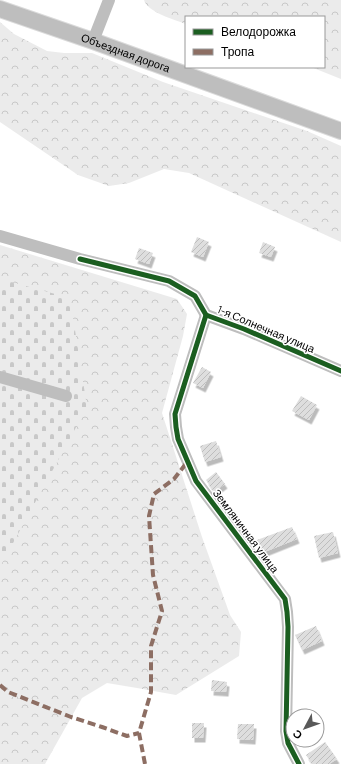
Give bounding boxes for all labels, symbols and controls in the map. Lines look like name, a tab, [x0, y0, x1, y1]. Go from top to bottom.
legend	[185, 16, 325, 68]
text: Велодорожка	[221, 24, 296, 39]
street label: Объездная дорога	[80, 30, 173, 75]
text: Тропа	[221, 44, 255, 59]
street label: 1-я Солнечная улица	[215, 302, 318, 355]
street label: Земляничная улица	[211, 486, 283, 576]
north arrow	[285, 708, 325, 748]
text: С	[290, 728, 305, 742]

